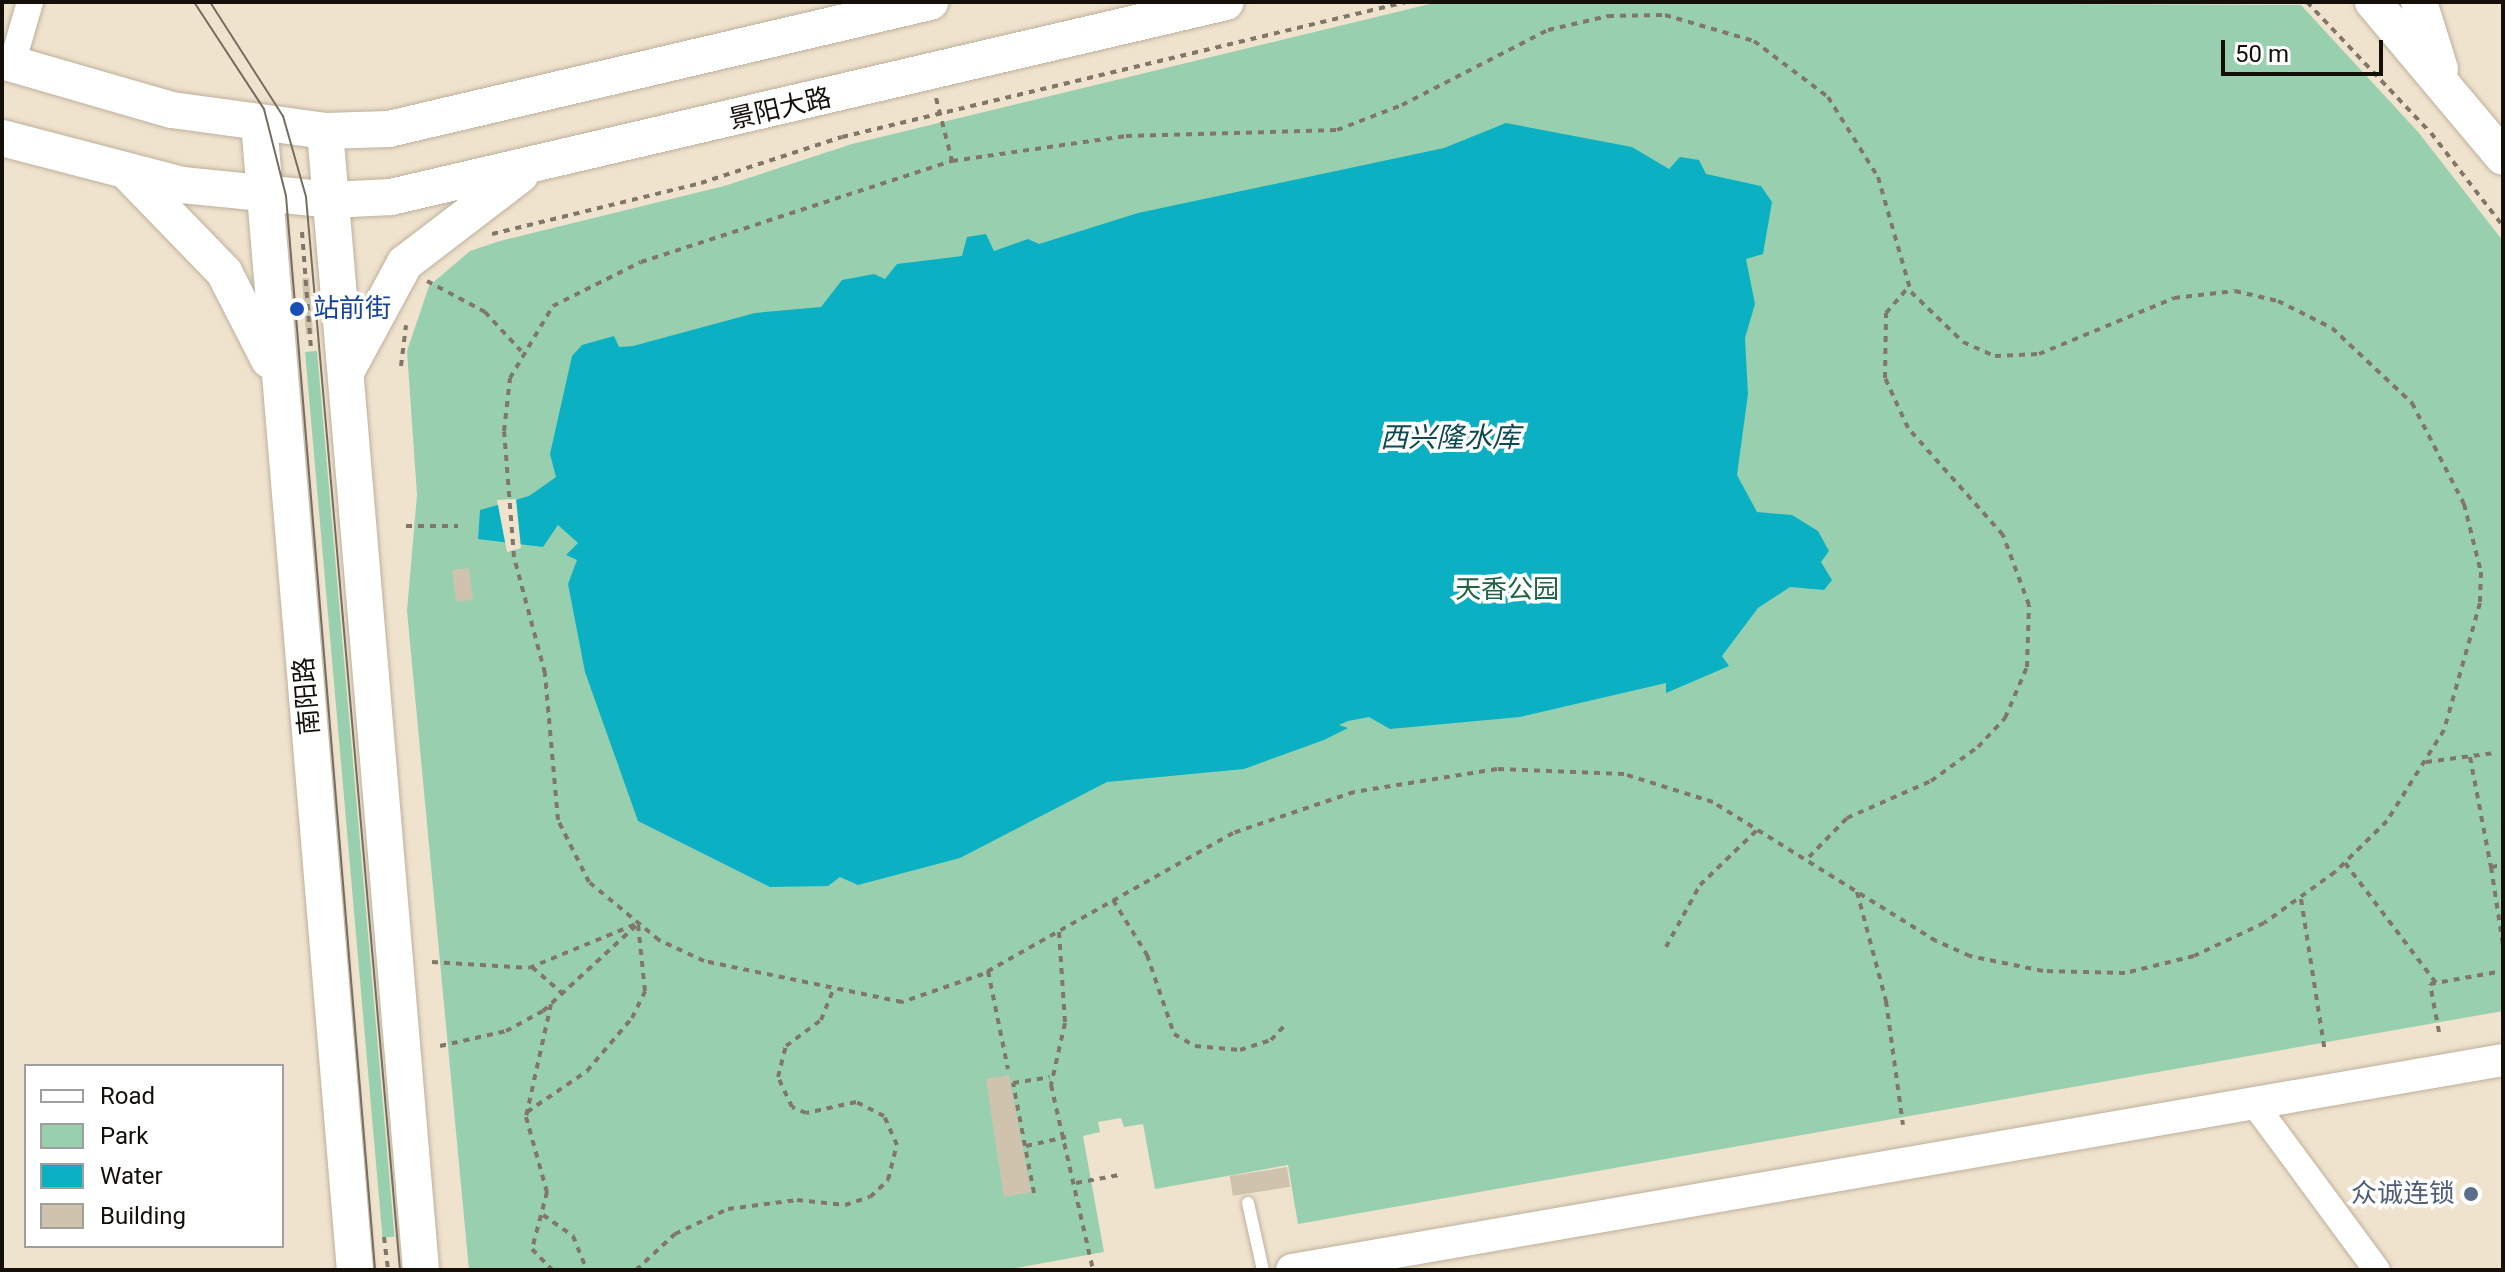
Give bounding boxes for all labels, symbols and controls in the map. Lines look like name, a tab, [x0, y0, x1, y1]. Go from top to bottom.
scale bar	[2225, 24, 2387, 74]
text: 50 m	[2235, 40, 2289, 68]
street label: 景阳大路	[726, 82, 834, 136]
place label: 站前街	[313, 293, 391, 325]
marker: 站前街	[288, 300, 306, 318]
water label: 西兴隆水库	[1380, 421, 1520, 455]
park label: 天香公园	[1455, 574, 1559, 606]
street label: 南阳路	[288, 656, 326, 736]
legend	[24, 1064, 284, 1248]
text: Road	[100, 1082, 155, 1110]
text: Park	[100, 1122, 148, 1150]
text: Water	[100, 1162, 163, 1190]
place label: 众诚连锁	[2351, 1178, 2455, 1210]
marker: 众诚连锁	[2462, 1185, 2480, 1203]
text: Building	[100, 1202, 186, 1230]

